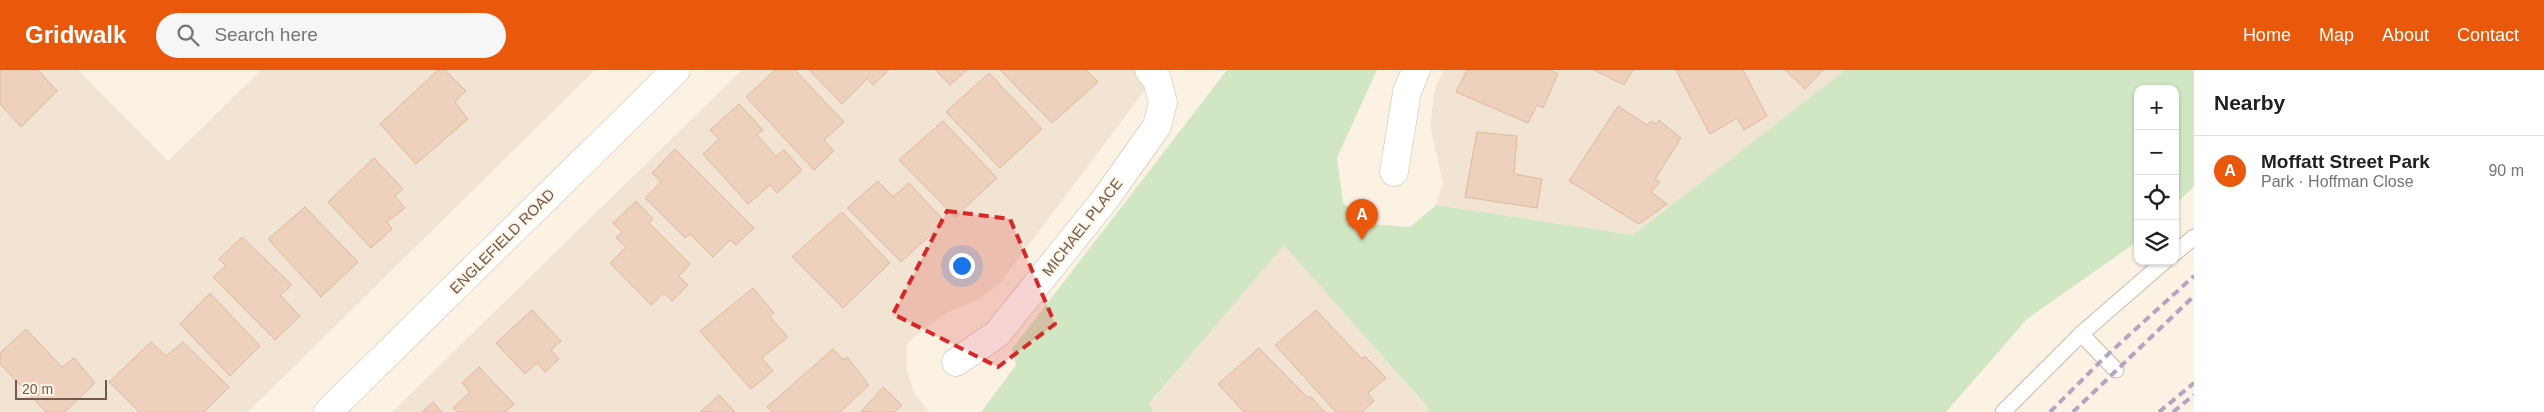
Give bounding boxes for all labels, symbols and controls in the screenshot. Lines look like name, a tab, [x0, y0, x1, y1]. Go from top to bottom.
search box	[156, 13, 506, 58]
text: Gridwalk	[25, 21, 126, 48]
icon: search	[174, 21, 202, 49]
text: Search here	[214, 24, 318, 45]
text: Home	[2243, 25, 2291, 45]
text: Map	[2319, 25, 2354, 45]
text: About	[2382, 25, 2429, 45]
text: Contact	[2457, 25, 2519, 45]
map controls	[2134, 85, 2179, 265]
button: +	[2134, 85, 2179, 130]
text: Nearby	[2214, 91, 2285, 114]
button: −	[2134, 130, 2179, 175]
text: Moffatt Street Park	[2261, 151, 2430, 172]
text: A	[2224, 162, 2236, 179]
text: 90 m	[2488, 162, 2524, 179]
text: Park · Hoffman Close	[2261, 173, 2414, 190]
street label: MICHAEL PLACE	[1039, 175, 1125, 279]
button: locate	[2134, 175, 2179, 220]
street label: ENGLEFIELD ROAD	[446, 185, 558, 297]
pin: A	[1346, 199, 1378, 240]
button: layers	[2134, 220, 2179, 265]
your location	[949, 253, 975, 279]
scale bar	[15, 377, 108, 400]
text: 20 m	[22, 381, 53, 397]

